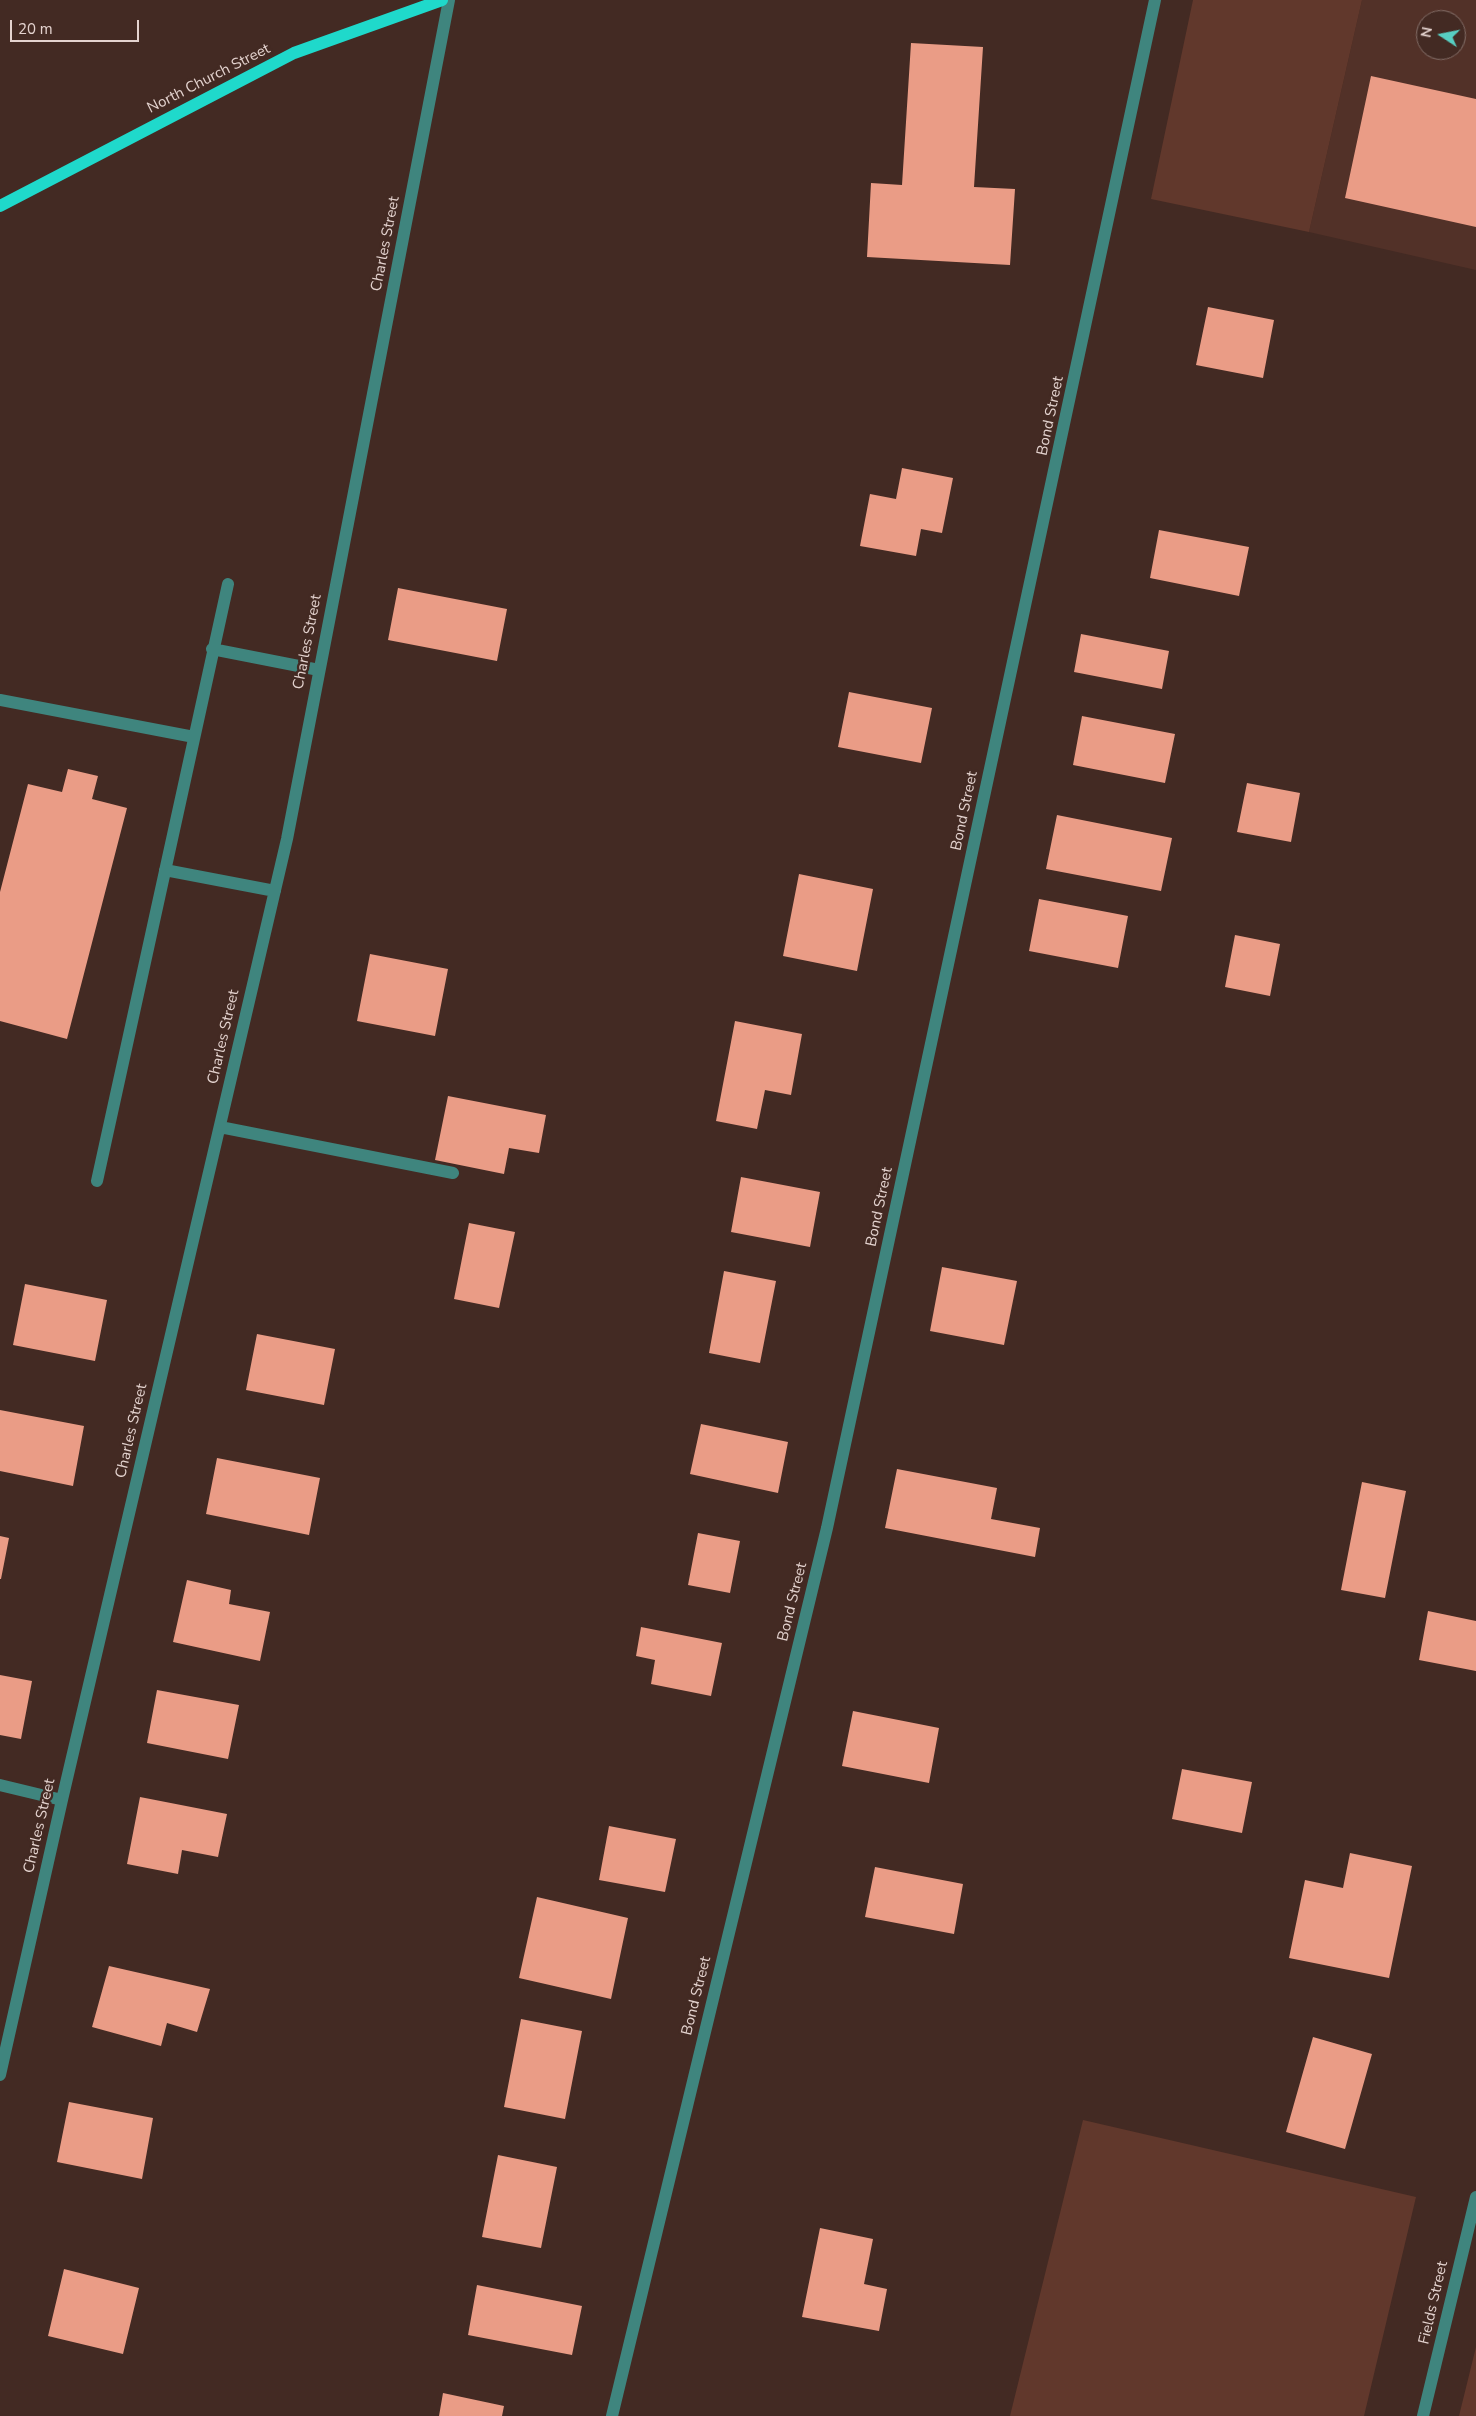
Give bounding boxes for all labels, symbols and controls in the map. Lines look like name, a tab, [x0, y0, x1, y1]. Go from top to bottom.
scale bar	[12, 10, 141, 42]
north arrow	[1416, 10, 1466, 60]
text: 20 m	[18, 19, 53, 39]
text: N	[1416, 25, 1437, 39]
street label: North Church Street	[145, 40, 273, 118]
street label: Charles Street	[368, 195, 404, 293]
street label: Bond Street	[1034, 375, 1068, 457]
street label: Charles Street	[290, 593, 326, 691]
street label: Bond Street	[948, 770, 982, 852]
street label: Charles Street	[204, 988, 244, 1086]
street label: Bond Street	[863, 1166, 897, 1248]
street label: Charles Street	[112, 1382, 152, 1480]
street label: Bond Street	[775, 1561, 811, 1643]
street label: Charles Street	[20, 1777, 60, 1875]
street label: Bond Street	[679, 1955, 715, 2037]
street label: Fields Street	[1416, 2260, 1452, 2346]

